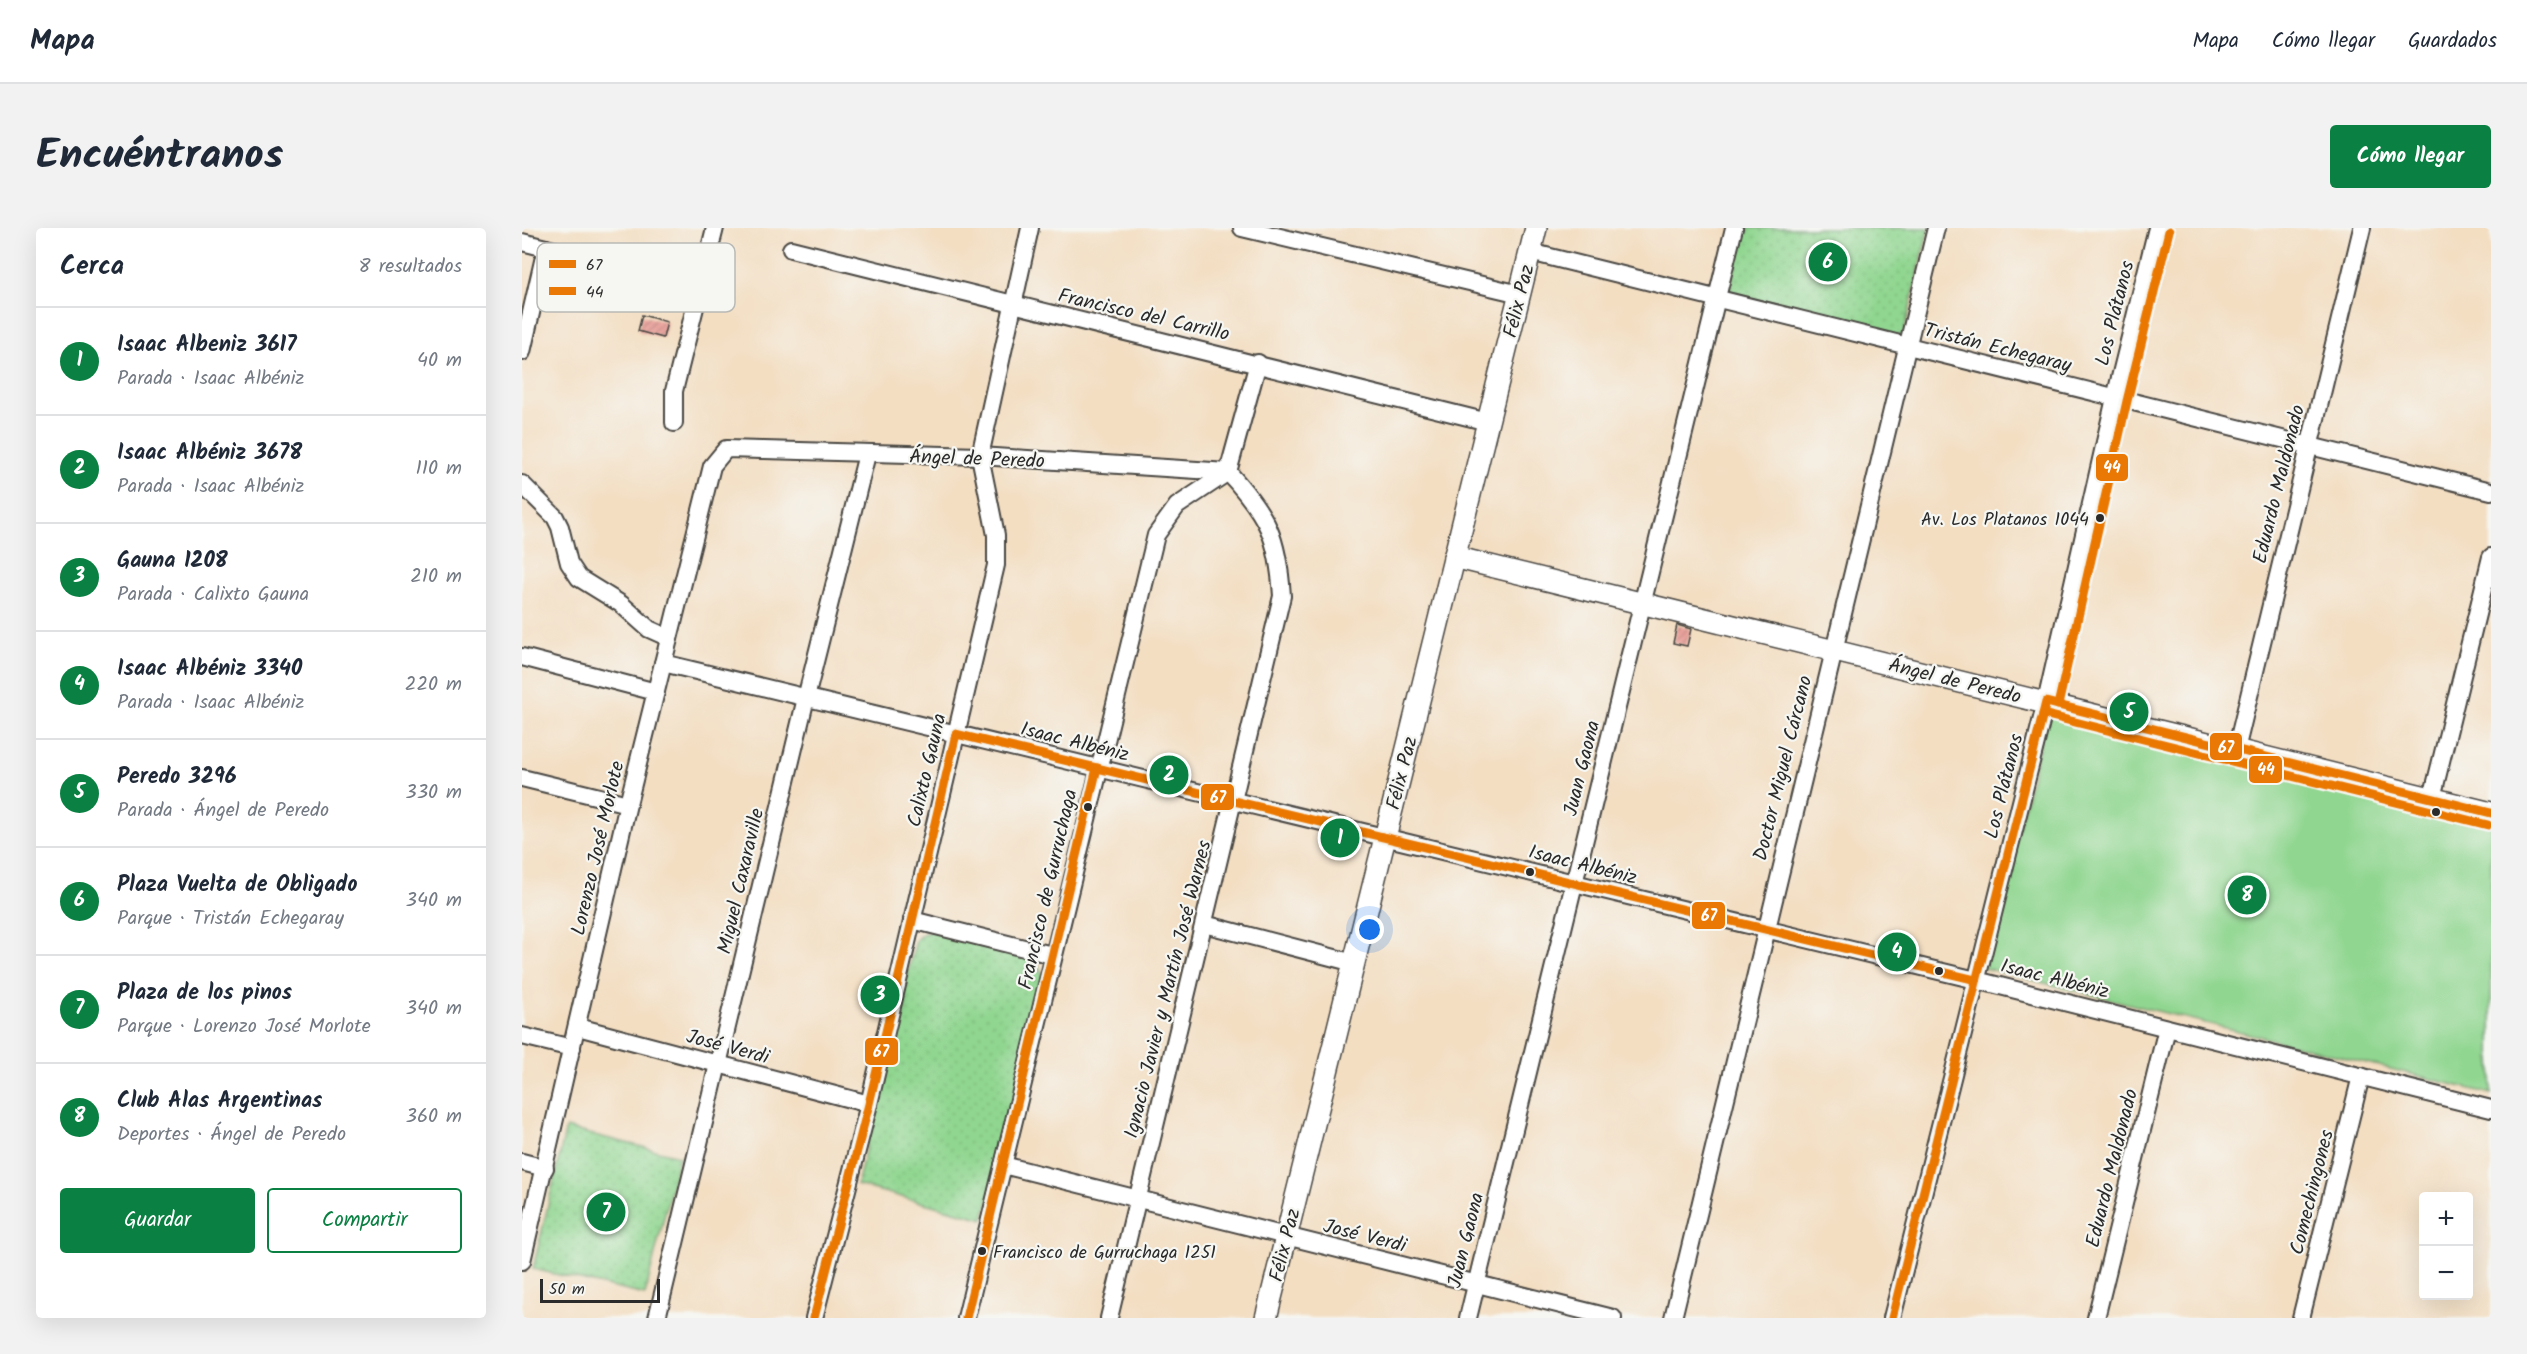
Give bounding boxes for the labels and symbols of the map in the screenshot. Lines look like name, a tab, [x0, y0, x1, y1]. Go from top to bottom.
pin: 6	[1808, 240, 1848, 285]
legend	[537, 243, 735, 312]
text: 67	[586, 253, 603, 278]
street label: Los Plátanos	[2087, 257, 2145, 369]
street label: Félix Paz	[1495, 261, 1545, 341]
text: 44	[586, 280, 604, 305]
street label: Francisco del Carrillo	[1054, 281, 1233, 351]
street label: Tristán Echegaray	[1920, 315, 2075, 383]
street label: Eduardo Maldonado	[2245, 402, 2315, 567]
street label: Ángel de Peredo	[909, 442, 1045, 478]
line badge: 44	[2095, 453, 2129, 482]
text: 44	[2103, 456, 2121, 481]
place label: Av. Los Platanos 1044	[1921, 506, 2089, 535]
marker: Av. Los Platanos 1044	[2094, 512, 2106, 524]
street label: Ángel de Peredo	[1885, 650, 2024, 714]
street label: Doctor Miguel Cárcano	[1745, 672, 1822, 864]
pin: 5	[2110, 690, 2148, 734]
street label: Calixto Gauna	[899, 711, 957, 830]
street label: Isaac Albéniz	[1017, 714, 1132, 772]
street label: Juan Gaona	[1556, 717, 1610, 820]
street label: Los Plátanos	[1976, 730, 2034, 842]
line badge: 67	[2209, 732, 2243, 761]
street label: Félix Paz	[1378, 733, 1428, 813]
text: 67	[2218, 736, 2235, 761]
pin: 2	[1150, 752, 1188, 798]
line badge: 44	[2248, 755, 2283, 784]
street label: Lorenzo José Morlote	[563, 758, 635, 939]
text: 44	[2257, 758, 2275, 783]
line badge: 67	[1200, 783, 1235, 811]
street label: Francisco de Gurruchaga	[1010, 786, 1088, 993]
text: 67	[1210, 786, 1227, 811]
unlabelled marker	[1082, 801, 1094, 813]
street label: Miguel Caxaraville	[710, 805, 774, 958]
unlabelled marker	[2430, 806, 2442, 818]
pin: 1	[1320, 816, 1360, 860]
street label: Ignacio Javier y Martín José Warnes	[1116, 837, 1222, 1142]
street label: Isaac Albéniz	[1525, 837, 1640, 895]
unlabelled marker	[1524, 866, 1536, 878]
pin: 8	[2228, 872, 2266, 918]
line badge: 67	[1691, 901, 1726, 930]
text: 67	[1701, 904, 1718, 929]
your location	[1355, 915, 1384, 944]
pin: 4	[1878, 930, 1916, 974]
street label: Isaac Albéniz	[1997, 951, 2112, 1009]
unlabelled marker	[1933, 965, 1945, 977]
pin: 3	[860, 972, 900, 1017]
street label: José Verdi	[682, 1022, 774, 1075]
line badge: 67	[864, 1037, 899, 1066]
text: 67	[873, 1040, 890, 1065]
street label: Eduardo Maldonado	[2078, 1086, 2148, 1251]
street label: Comechingones	[2282, 1126, 2344, 1258]
street label: Juan Gaona	[1440, 1189, 1494, 1292]
pin: 7	[586, 1190, 626, 1234]
street label: Félix Paz	[1261, 1205, 1311, 1285]
street label: José Verdi	[1320, 1211, 1411, 1263]
place label: Francisco de Gurruchaga 1251	[993, 1239, 1216, 1268]
marker: Francisco de Gurruchaga 1251	[976, 1245, 988, 1257]
scale bar	[540, 1276, 660, 1304]

